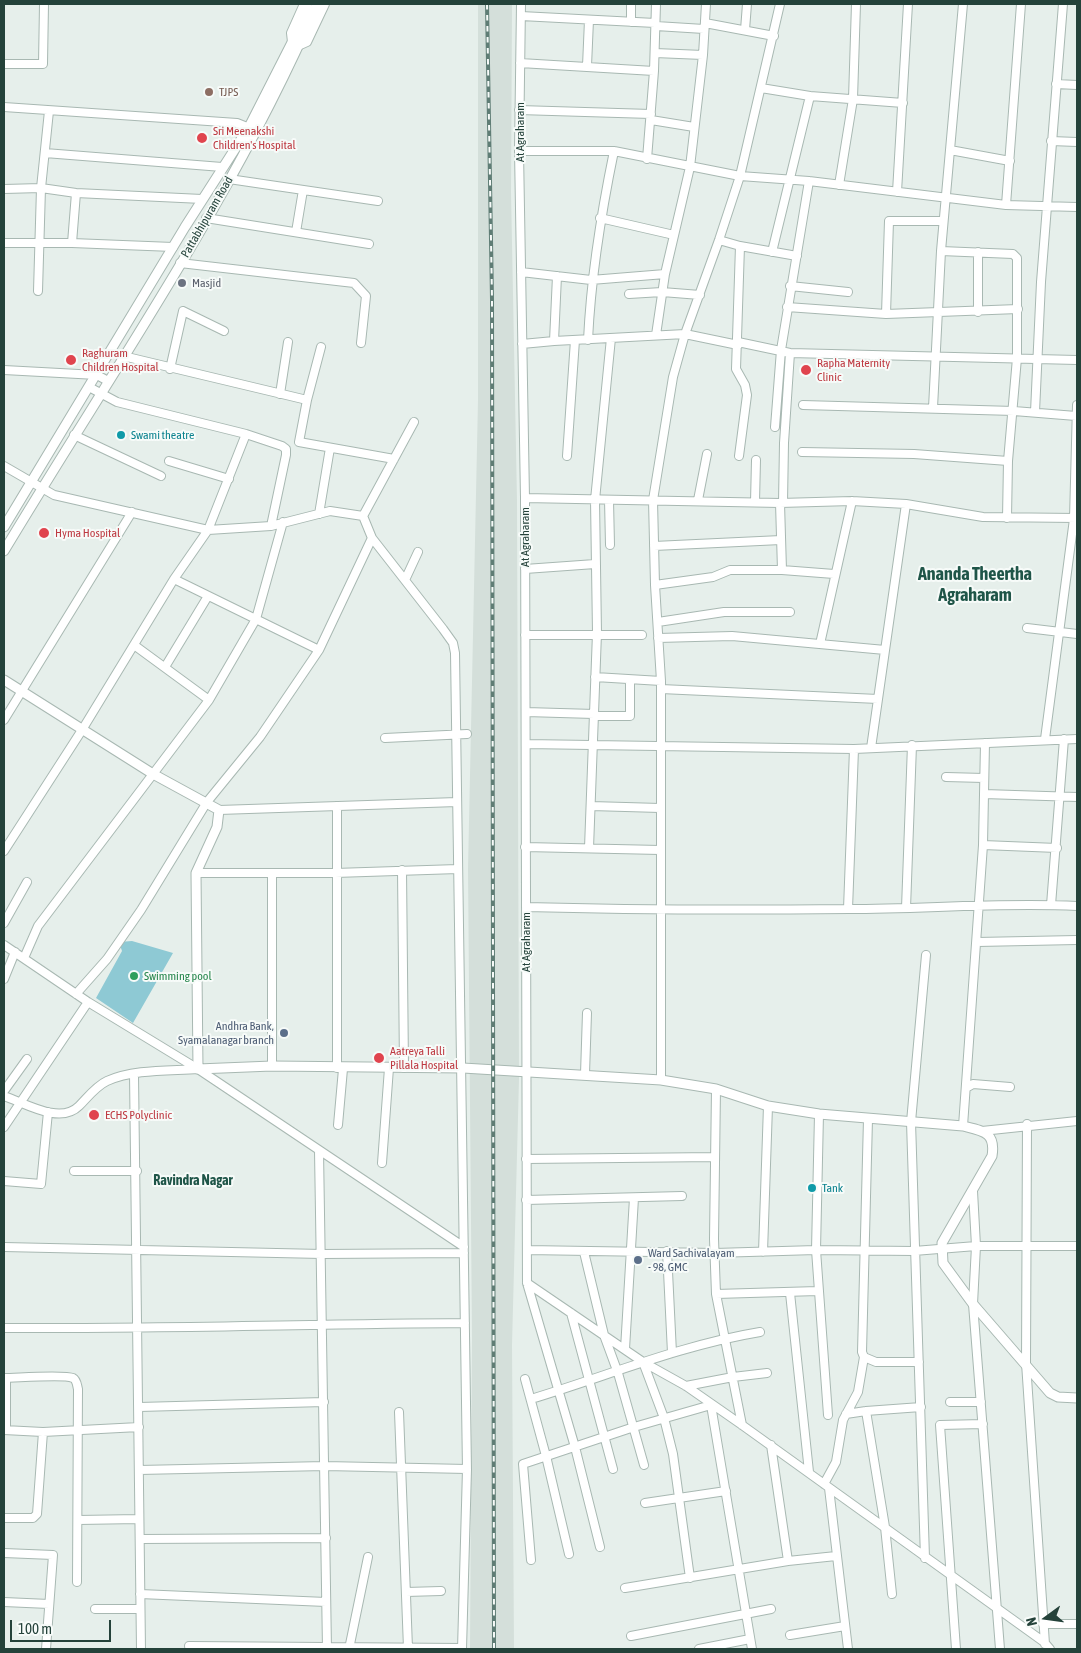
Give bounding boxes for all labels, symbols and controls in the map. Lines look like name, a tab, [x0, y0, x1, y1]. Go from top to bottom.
place label: TJPS	[219, 85, 238, 99]
marker: TJPS	[203, 86, 215, 98]
street label: At Agraharam	[513, 102, 527, 162]
place label: Sri Meenakshi Children's Hospital	[213, 124, 296, 152]
marker: Sri Meenakshi Children's Hospital	[195, 131, 209, 145]
street label: Pattabhipuram Road	[178, 174, 236, 260]
place label: Masjid	[192, 276, 221, 290]
marker: Masjid	[176, 277, 188, 289]
place label: Raghuram Children Hospital	[82, 346, 159, 374]
marker: Raghuram Children Hospital	[64, 353, 78, 367]
place label: Rapha Maternity Clinic	[817, 356, 890, 384]
marker: Rapha Maternity Clinic	[799, 363, 813, 377]
place label: Swami theatre	[131, 428, 194, 442]
marker: Swami theatre	[115, 429, 127, 441]
street label: At Agraharam	[518, 507, 532, 567]
marker: Hyma Hospital	[37, 526, 51, 540]
place label: Hyma Hospital	[55, 526, 120, 540]
district label: Ananda Theertha Agraharam	[918, 563, 1032, 606]
street label: At Agraharam	[519, 912, 533, 972]
place label: Swimming pool	[144, 969, 212, 983]
marker: Swimming pool	[128, 970, 140, 982]
place label: Andhra Bank, Syamalanagar branch	[178, 1019, 274, 1047]
marker: Andhra Bank, Syamalanagar branch	[278, 1027, 290, 1039]
place label: Aatreya Talli Pillala Hospital	[390, 1044, 458, 1072]
marker: Aatreya Talli Pillala Hospital	[372, 1051, 386, 1065]
marker: ECHS Polyclinic	[87, 1108, 101, 1122]
place label: ECHS Polyclinic	[105, 1108, 172, 1122]
district label: Ravindra Nagar	[153, 1173, 233, 1189]
place label: Tank	[822, 1181, 843, 1195]
marker: Tank	[806, 1182, 818, 1194]
place label: Ward Sachivalayam - 98, GMC	[648, 1246, 735, 1274]
marker: Ward Sachivalayam - 98, GMC	[632, 1254, 644, 1266]
north arrow	[1021, 1593, 1071, 1643]
scale bar	[12, 1610, 114, 1642]
text: N	[1023, 1616, 1040, 1628]
text: 100 m	[18, 1620, 52, 1637]

